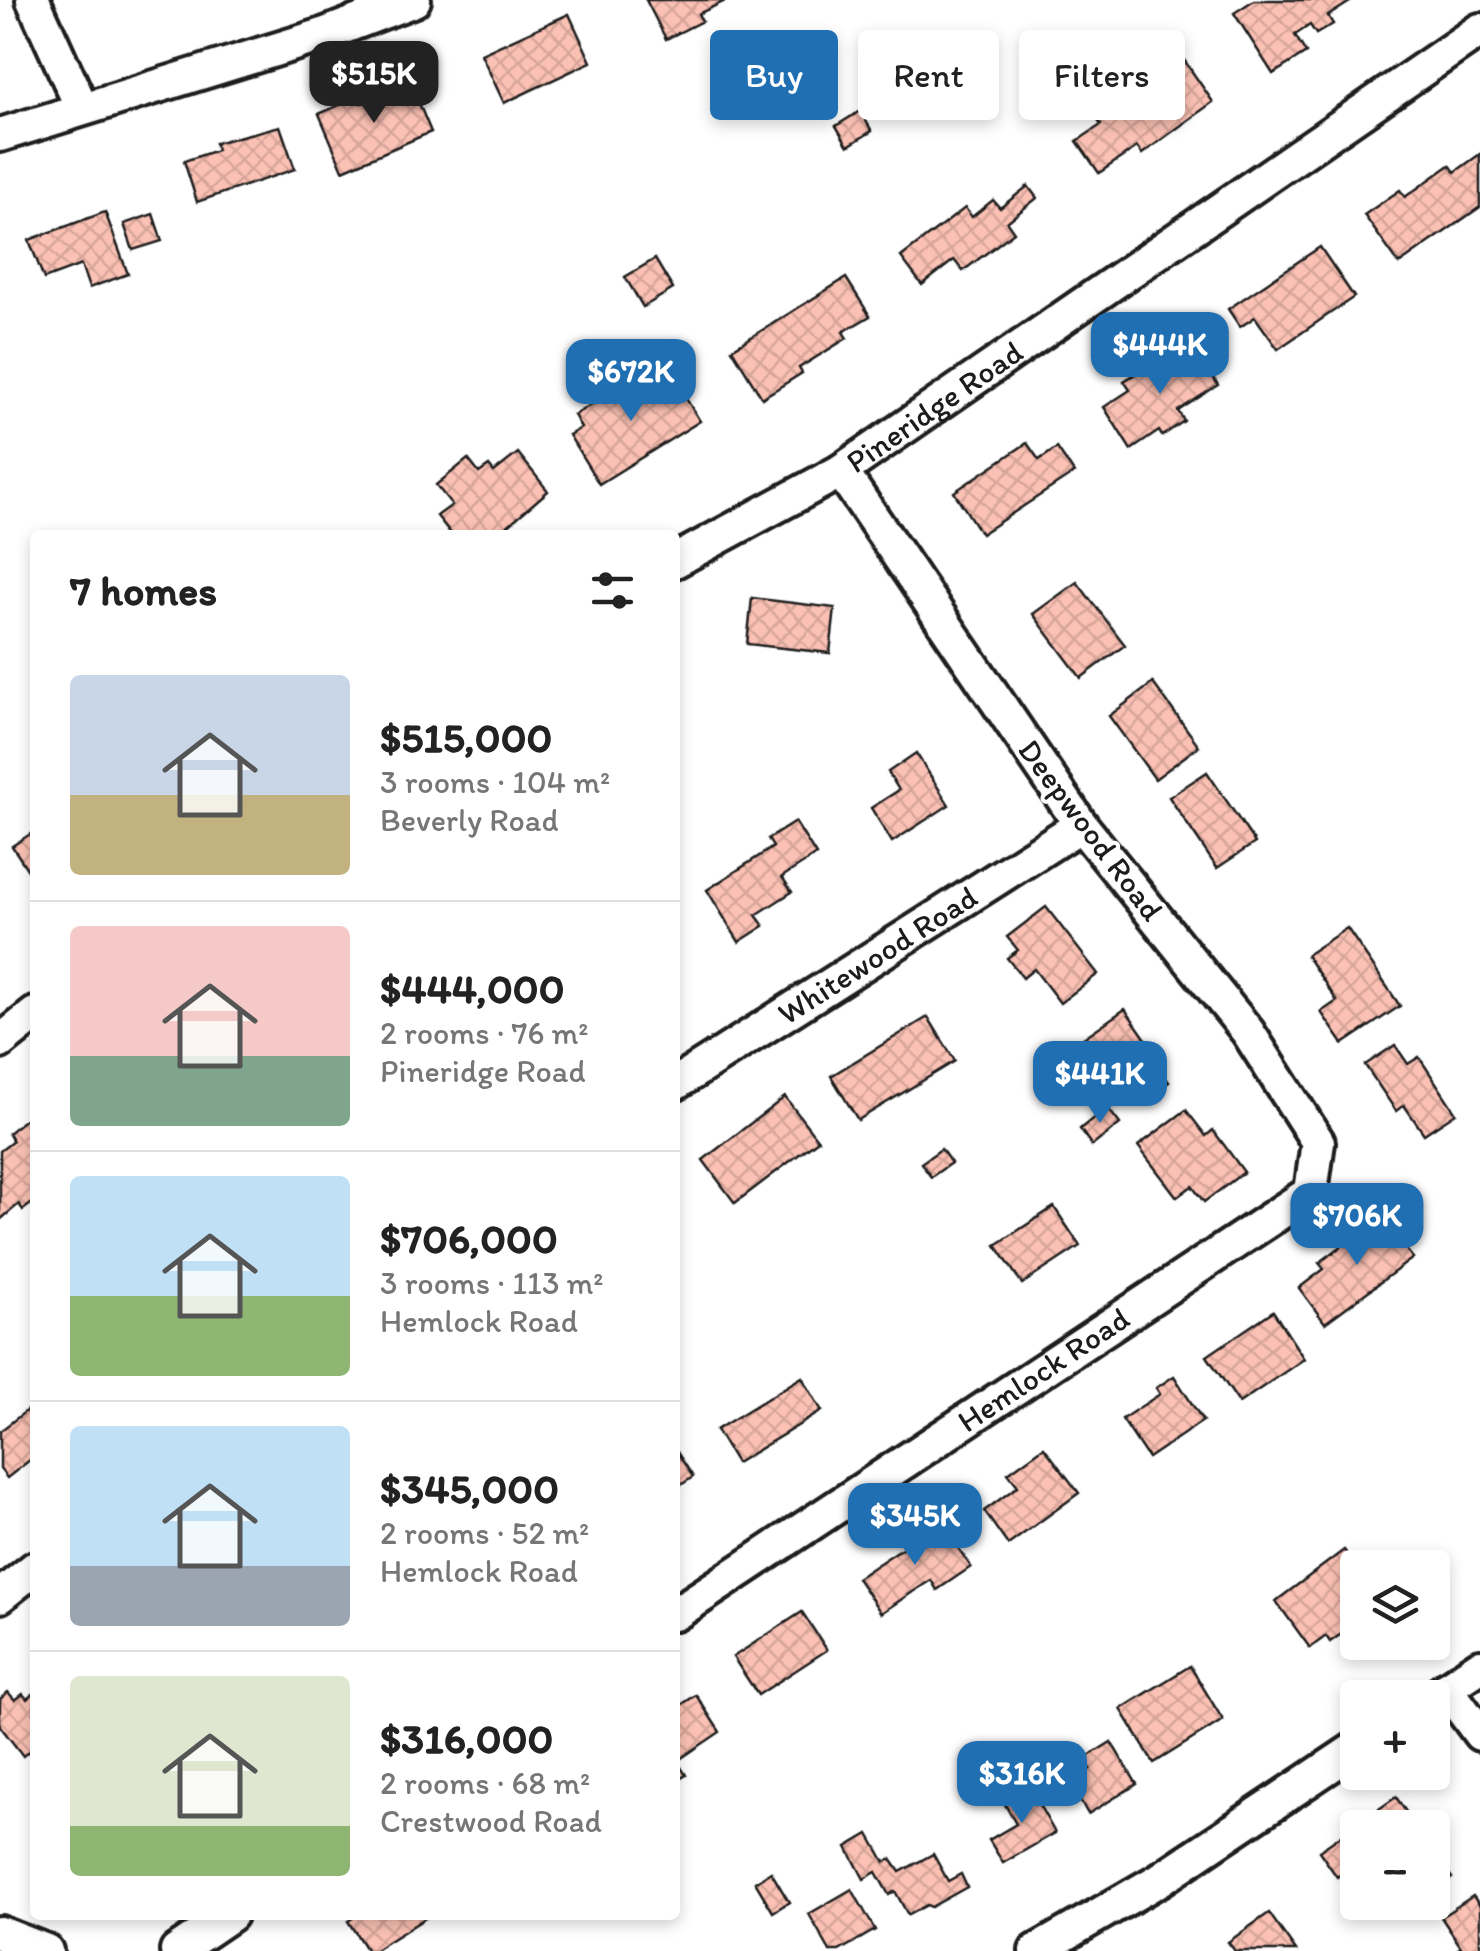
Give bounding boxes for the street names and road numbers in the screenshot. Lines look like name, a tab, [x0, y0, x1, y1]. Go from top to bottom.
street label: Pineridge Road	[839, 333, 1030, 481]
street label: Deepwood Road	[1010, 732, 1172, 929]
street label: Whitewood Road	[771, 877, 984, 1032]
street label: Hemlock Road	[950, 1299, 1136, 1440]

